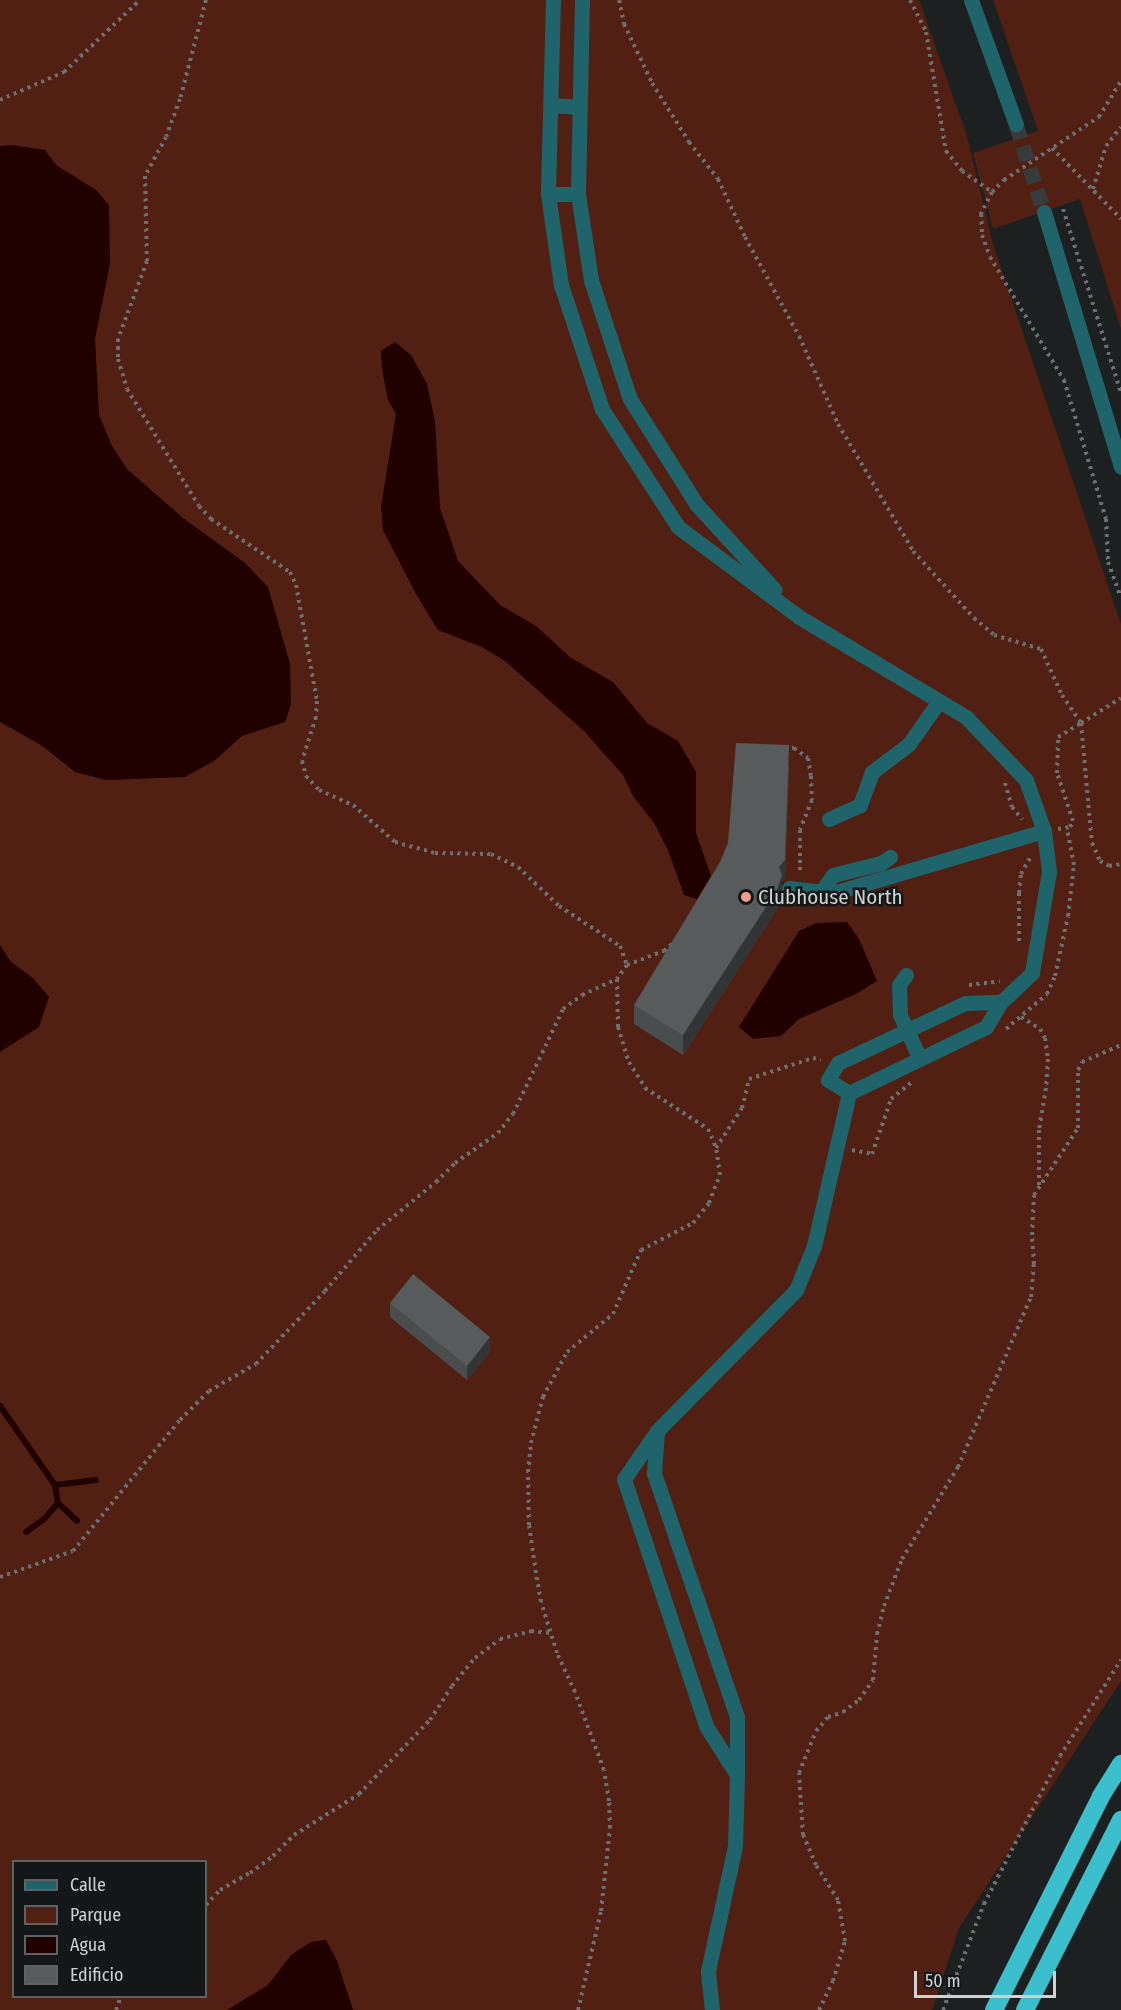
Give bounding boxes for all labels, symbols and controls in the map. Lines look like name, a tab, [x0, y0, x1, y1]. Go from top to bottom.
place label: Clubhouse North	[758, 884, 903, 910]
marker: Clubhouse North	[739, 890, 753, 904]
legend	[12, 1860, 207, 1998]
text: Calle	[70, 1874, 106, 1896]
text: Parque	[70, 1904, 121, 1926]
text: Agua	[70, 1934, 106, 1956]
scale bar	[917, 1959, 1060, 1997]
text: Edificio	[70, 1964, 123, 1986]
text: 50 m	[925, 1970, 961, 1992]

